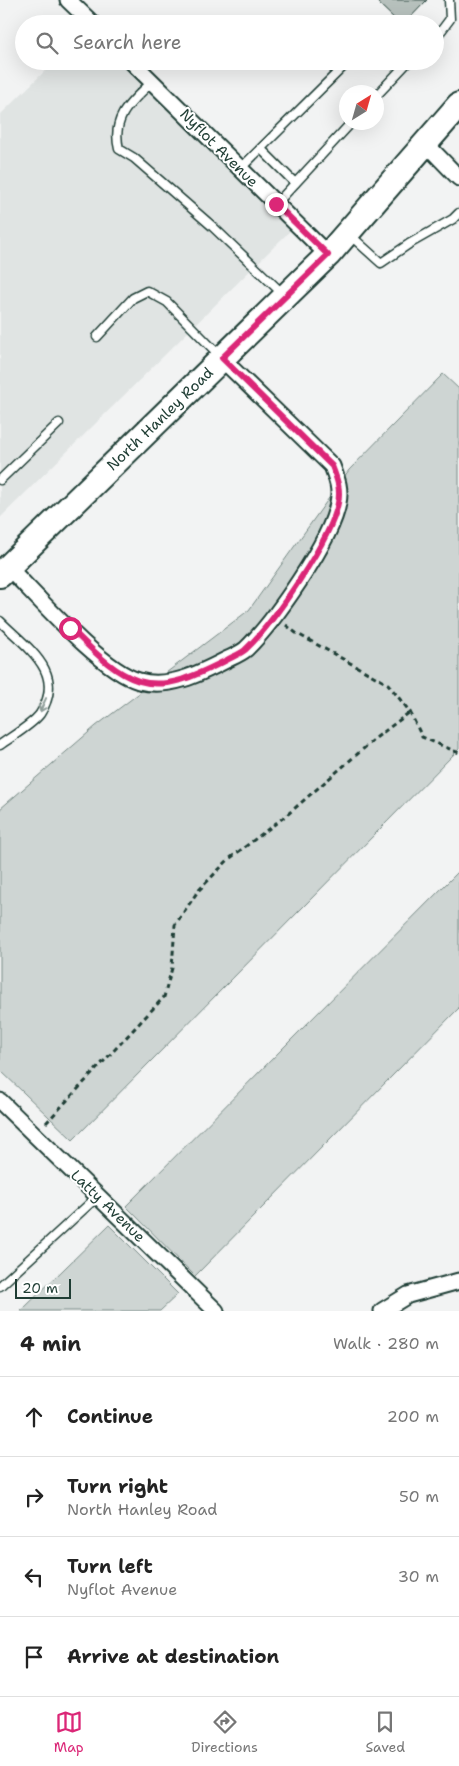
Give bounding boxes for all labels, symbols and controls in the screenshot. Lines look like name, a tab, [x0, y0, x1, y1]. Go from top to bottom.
search box	[15, 15, 444, 70]
icon: search	[33, 29, 61, 57]
text: Search here	[73, 30, 182, 55]
north arrow	[339, 85, 384, 130]
street label: Nyflot Avenue	[175, 104, 263, 192]
route end	[265, 193, 288, 216]
street label: North Hanley Road	[102, 362, 218, 475]
route start	[59, 617, 82, 640]
one-way arrow	[38, 697, 48, 712]
street label: Latty Avenue	[66, 1165, 150, 1247]
scale bar	[15, 1276, 71, 1299]
text: 20 m	[22, 1279, 58, 1297]
text: 4 min	[20, 1330, 81, 1358]
text: Walk · 280 m	[333, 1333, 439, 1354]
icon: ahead	[20, 1403, 48, 1431]
text: Continue	[67, 1404, 153, 1429]
text: 200 m	[387, 1406, 439, 1427]
text: Turn right	[67, 1474, 168, 1499]
icon: right	[20, 1483, 48, 1511]
text: 50 m	[399, 1486, 439, 1507]
text: North Hanley Road	[67, 1499, 217, 1520]
text: Turn left	[67, 1554, 153, 1579]
icon: left	[20, 1563, 48, 1591]
text: 30 m	[398, 1566, 439, 1587]
text: Nyflot Avenue	[67, 1579, 177, 1600]
icon: arrive	[20, 1643, 48, 1671]
text: Arrive at destination	[67, 1644, 279, 1669]
tab: Map	[54, 1708, 84, 1756]
tab: Directions	[191, 1708, 258, 1756]
tab: Saved	[366, 1708, 405, 1756]

